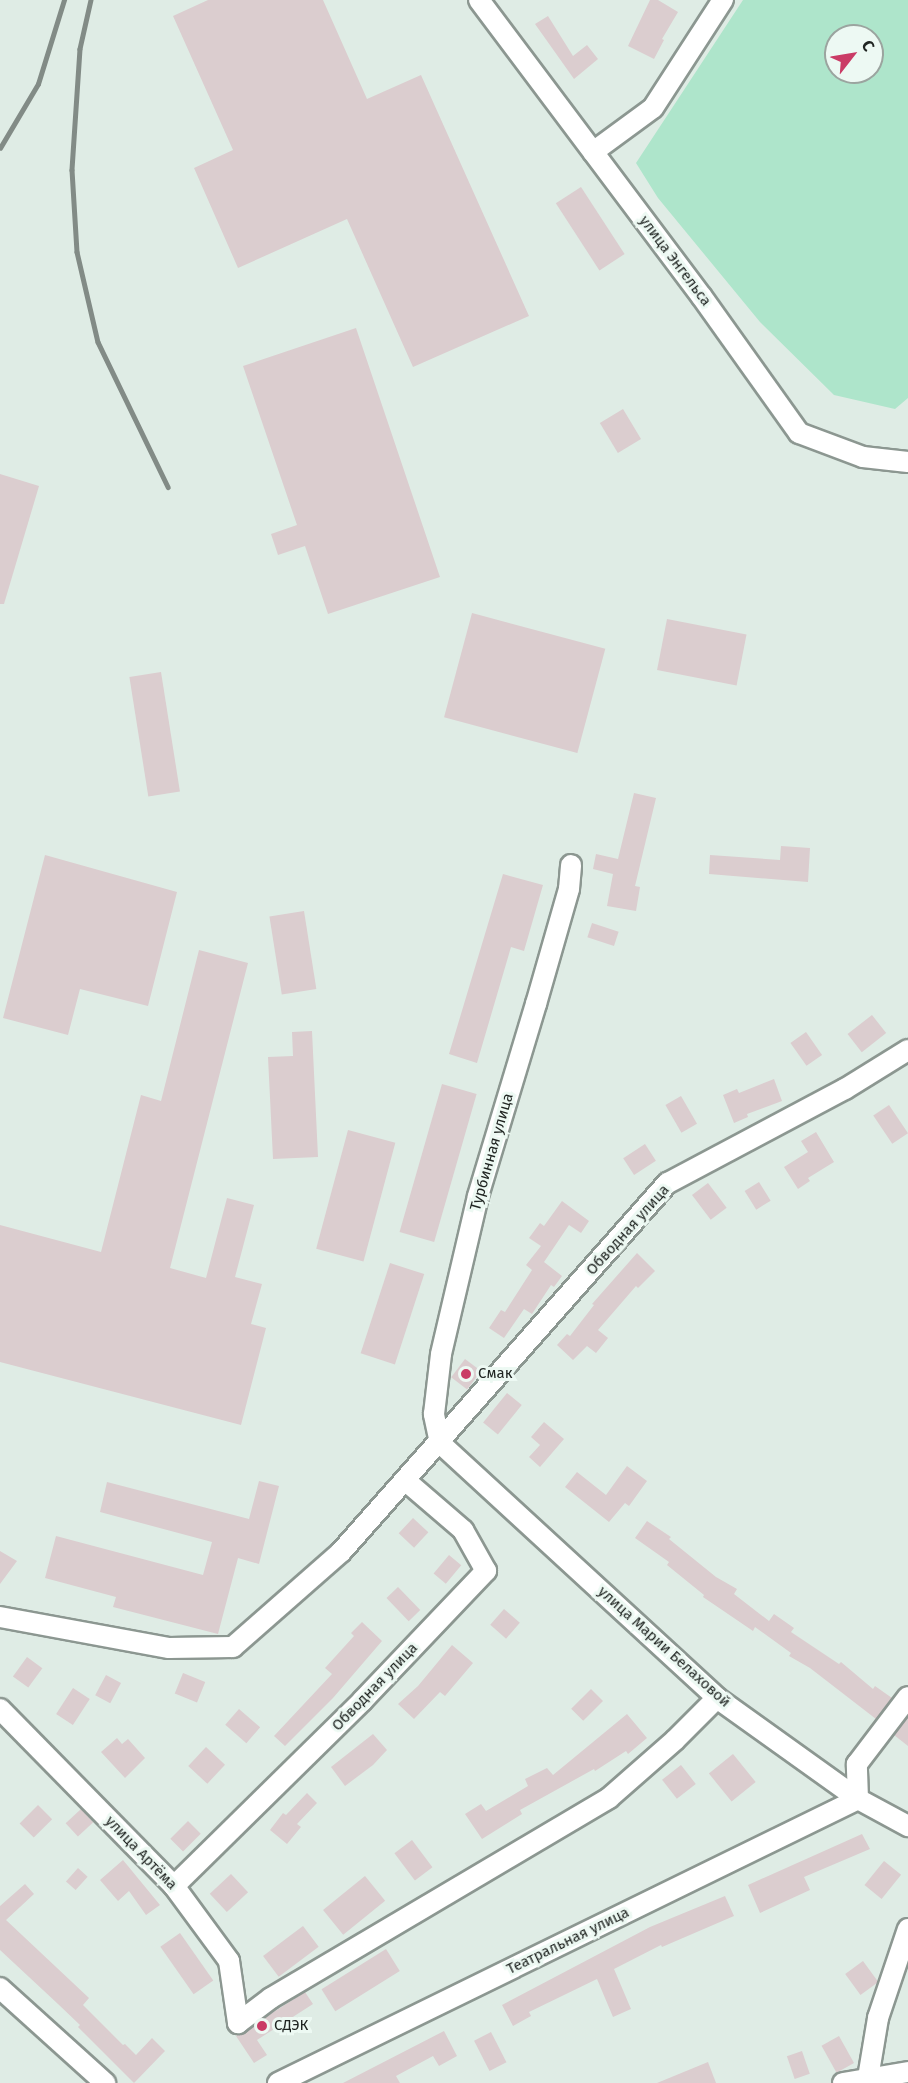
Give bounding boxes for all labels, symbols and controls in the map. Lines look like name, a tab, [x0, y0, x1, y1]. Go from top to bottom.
north arrow	[824, 24, 884, 84]
text: С	[858, 37, 879, 54]
street label: улица Энгельса	[635, 212, 715, 310]
street label: Турбинная улица	[467, 1091, 517, 1213]
street label: Обводная улица	[583, 1181, 673, 1279]
place label: Смак	[478, 1365, 512, 1383]
marker: Смак	[459, 1367, 473, 1381]
street label: улица Марии Белаховой	[594, 1583, 734, 1711]
street label: Обводная улица	[328, 1639, 422, 1735]
street label: улица Артёма	[101, 1812, 181, 1894]
street label: Театральная улица	[504, 1904, 632, 1978]
place label: СДЭК	[274, 2017, 308, 2035]
marker: СДЭК	[255, 2019, 269, 2033]

